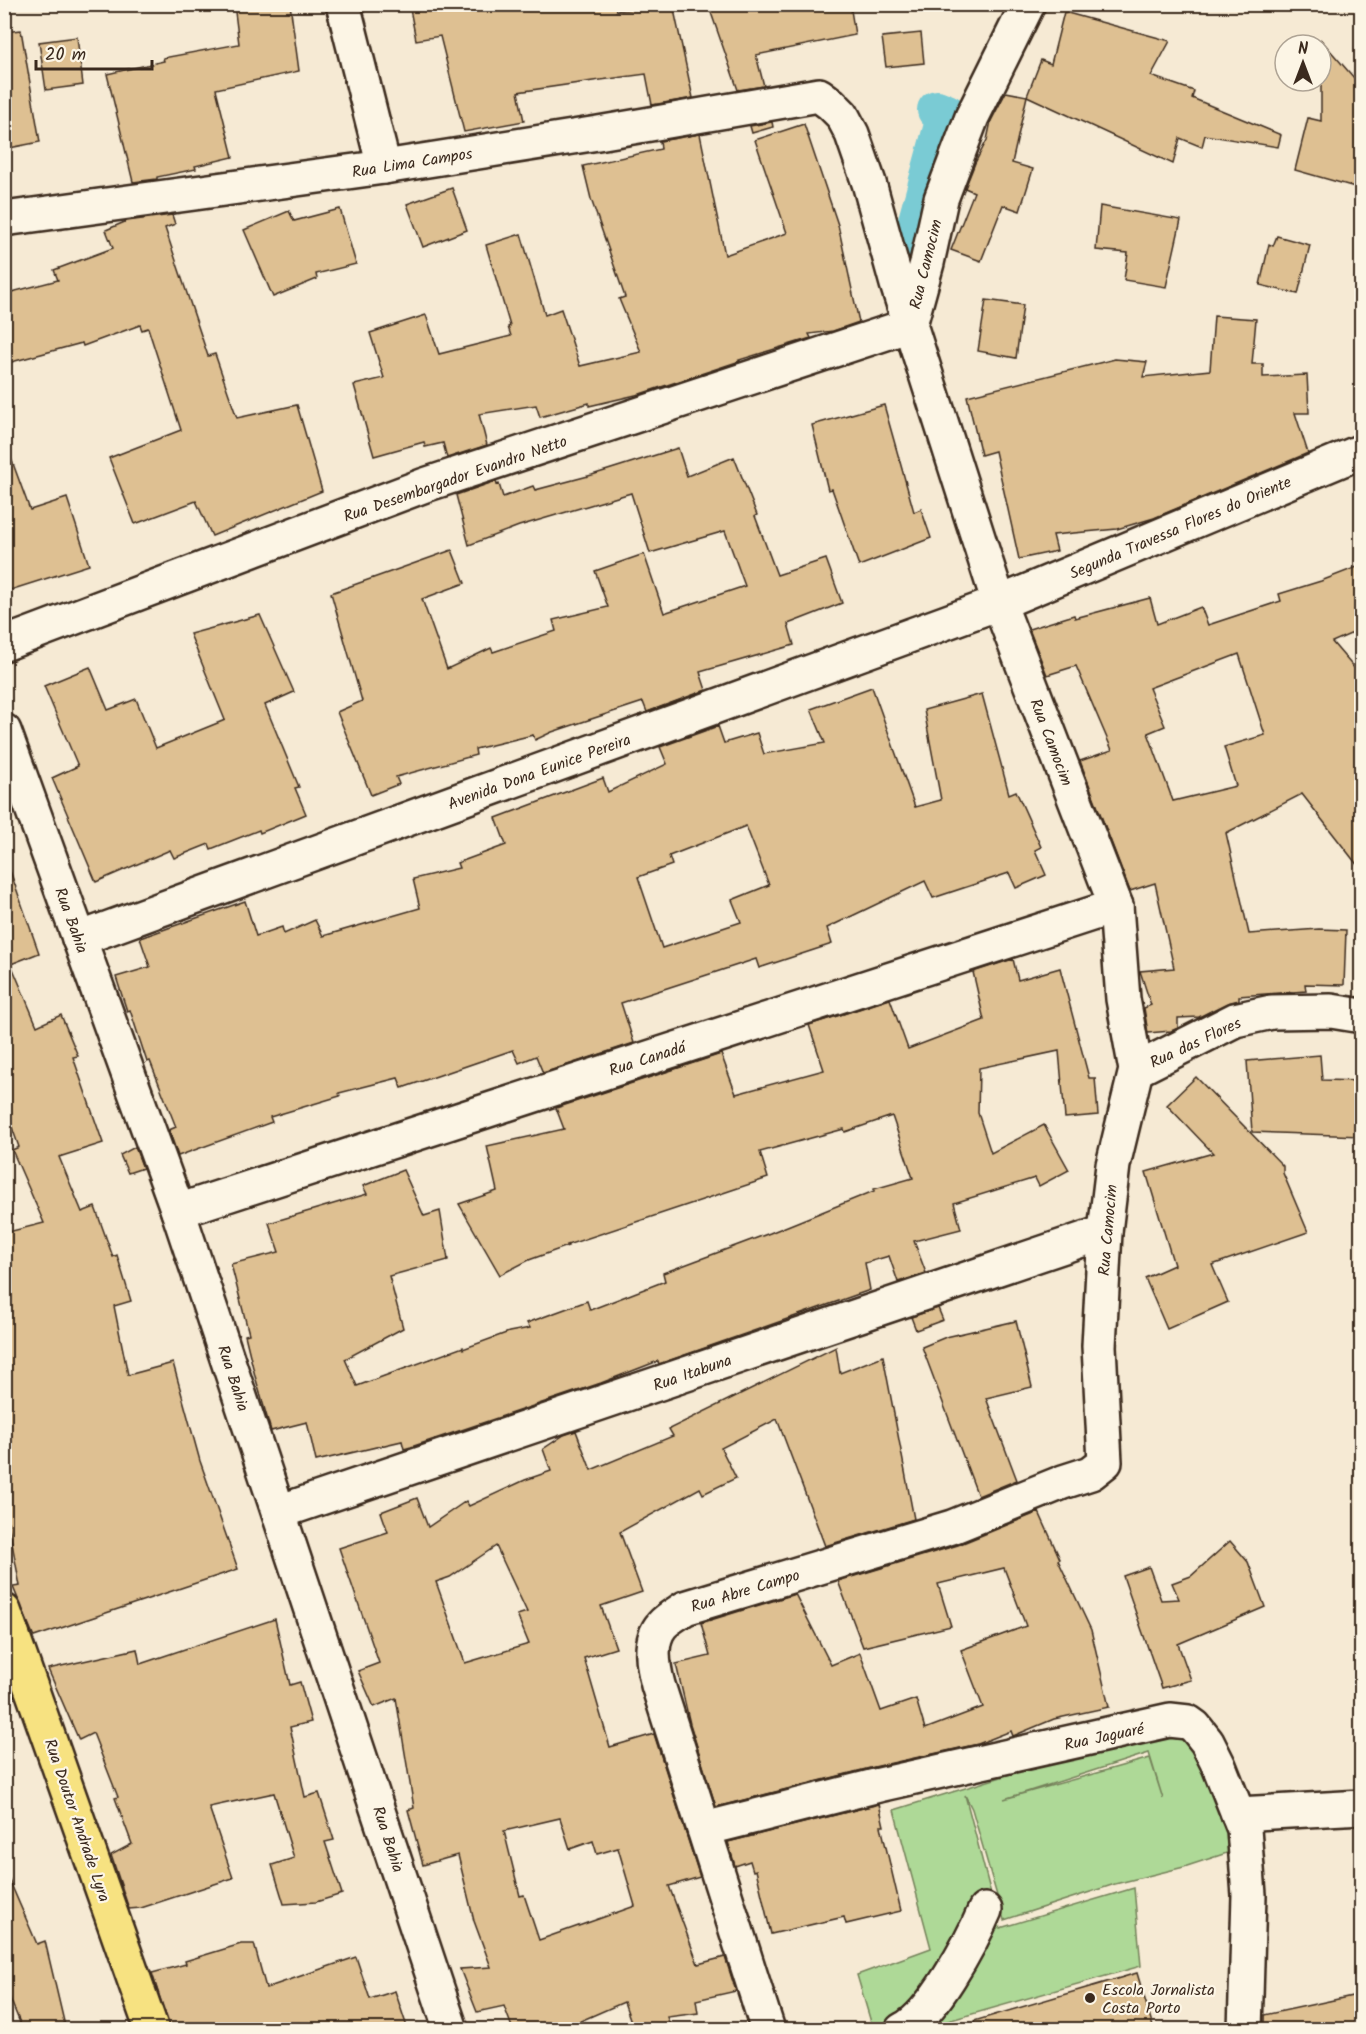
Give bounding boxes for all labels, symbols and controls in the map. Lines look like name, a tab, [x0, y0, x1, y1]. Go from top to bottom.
scale bar	[36, 33, 152, 71]
north arrow	[1273, 33, 1333, 93]
text: N	[1298, 37, 1308, 62]
text: 20 m	[45, 41, 86, 70]
street label: Rua Lima Campos	[350, 142, 474, 185]
street label: Rua Camocim	[903, 217, 950, 312]
street label: Rua Desembargador Evandro Netto	[340, 429, 571, 530]
street label: Segunda Travessa Flores do Oriente	[1066, 470, 1296, 587]
street label: Rua Camocim	[1022, 695, 1079, 790]
street label: Avenida Dona Eunice Pereira	[445, 728, 634, 817]
street label: Rua Bahia	[47, 884, 94, 957]
street label: Rua das Flores	[1146, 1011, 1246, 1076]
street label: Rua Canadá	[606, 1035, 691, 1084]
street label: Rua Camocim	[1092, 1183, 1125, 1277]
street label: Rua Bahia	[210, 1342, 255, 1415]
street label: Rua Itabuna	[650, 1348, 735, 1399]
street label: Rua Abre Campo	[688, 1563, 803, 1620]
street label: Rua Jaguaré	[1062, 1717, 1148, 1758]
street label: Rua Doutor Andrade Lyra	[37, 1736, 116, 1905]
street label: Rua Bahia	[365, 1803, 410, 1876]
place label: Escola Jornalista Costa Porto	[1102, 1978, 1215, 2021]
marker: Escola Jornalista Costa Porto	[1083, 1991, 1097, 2005]

